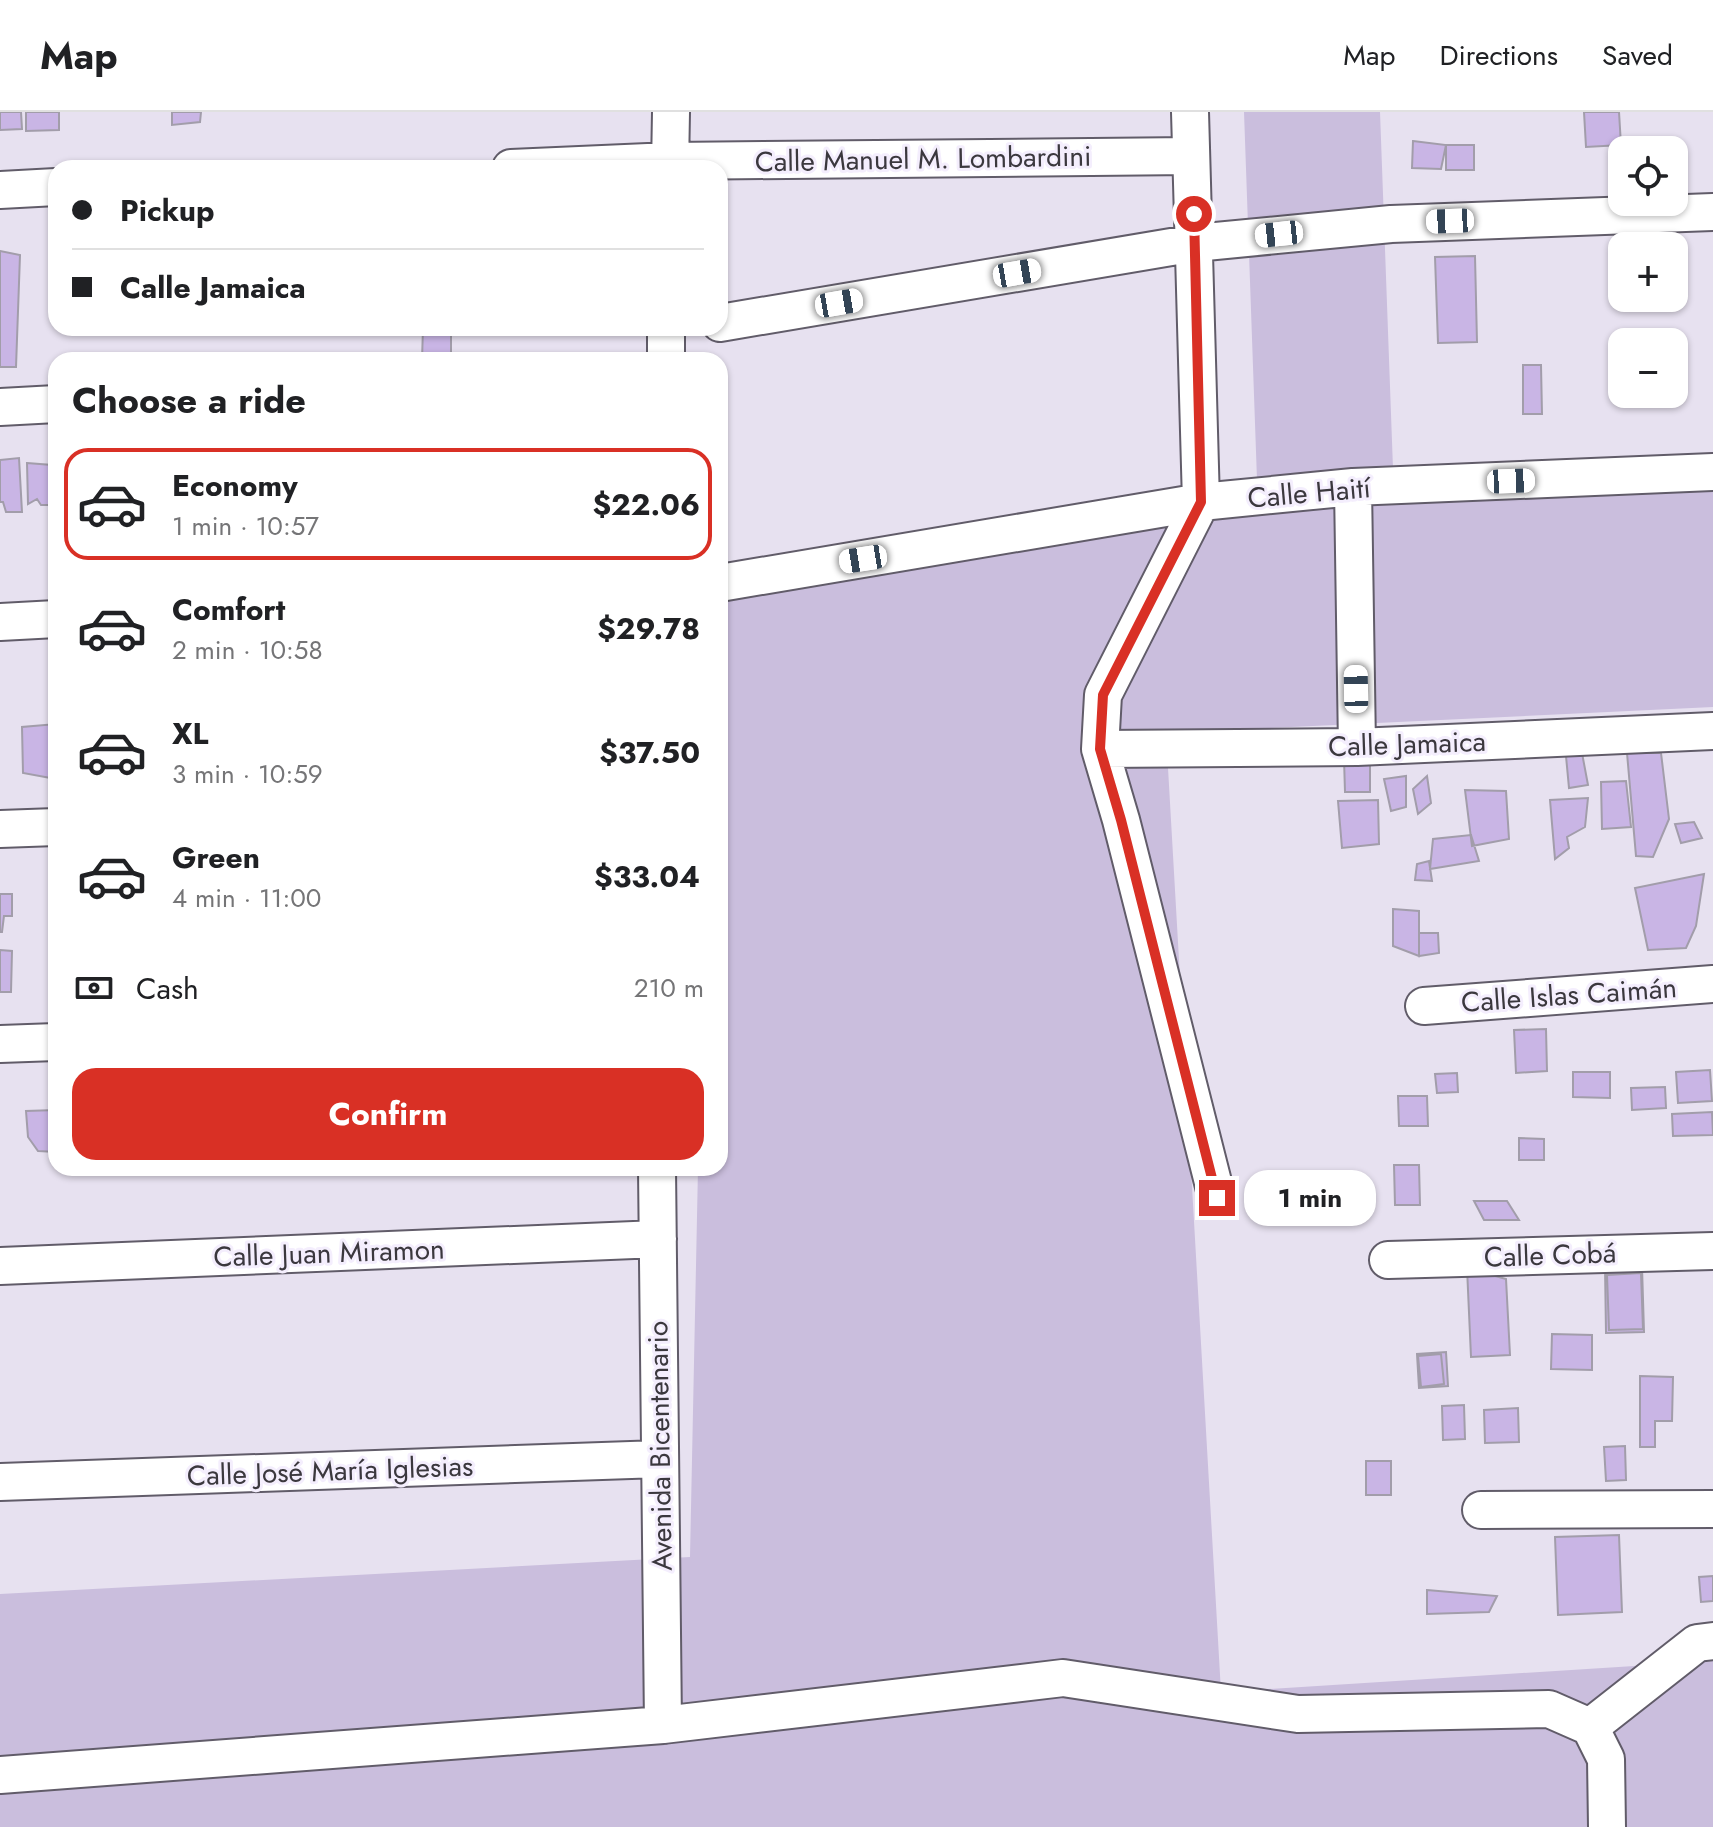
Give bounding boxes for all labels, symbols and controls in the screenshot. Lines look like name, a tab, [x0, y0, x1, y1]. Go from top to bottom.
text: Map	[40, 28, 118, 83]
text: Map	[1343, 35, 1395, 76]
text: Directions	[1439, 35, 1558, 76]
text: Saved	[1602, 35, 1673, 76]
street label: Calle Manuel M. Lombardini	[754, 136, 1092, 182]
map controls	[1608, 136, 1688, 408]
button: locate	[1608, 136, 1688, 216]
text: Pickup	[120, 189, 215, 232]
route start	[1176, 196, 1212, 232]
car	[1426, 208, 1474, 234]
car	[1254, 220, 1304, 248]
button: +	[1608, 232, 1688, 312]
car	[991, 257, 1043, 289]
text: Calle Jamaica	[120, 266, 306, 309]
car	[813, 287, 865, 319]
button: −	[1608, 328, 1688, 408]
text: Choose a ride	[72, 374, 306, 426]
text: Economy	[172, 464, 298, 507]
street label: Calle Haití	[1246, 467, 1374, 519]
icon: car	[76, 468, 148, 540]
car	[1487, 468, 1535, 494]
text: $22.06	[592, 483, 700, 526]
text: 1 min · 10:57	[172, 507, 319, 545]
car	[837, 543, 889, 575]
text: Comfort	[172, 588, 285, 631]
icon: car	[76, 592, 148, 664]
text: $29.78	[597, 607, 700, 650]
text: 2 min · 10:58	[172, 631, 323, 669]
car	[1344, 665, 1368, 713]
text: XL	[172, 712, 208, 755]
icon: car	[76, 716, 148, 788]
street label: Calle Jamaica	[1327, 721, 1487, 767]
text: $37.50	[599, 731, 700, 774]
text: 3 min · 10:59	[172, 755, 323, 793]
text: Green	[172, 836, 260, 879]
icon: car	[76, 840, 148, 912]
text: $33.04	[594, 855, 700, 898]
text: 4 min · 11:00	[172, 879, 321, 917]
icon: cash	[72, 966, 116, 1010]
text: Cash	[136, 967, 199, 1010]
street label: Calle Islas Caimán	[1460, 967, 1678, 1023]
text: 210 m	[634, 969, 704, 1007]
button: Confirm	[72, 1068, 704, 1160]
callout: 1 min	[1245, 1170, 1377, 1226]
text: 1 min	[1278, 1179, 1342, 1217]
route end	[1199, 1180, 1235, 1216]
street label: Calle Juan Miramon	[213, 1228, 445, 1278]
street label: Calle Cobá	[1483, 1232, 1617, 1278]
street label: Avenida Bicentenario	[637, 1321, 683, 1571]
street label: Calle José María Iglesias	[186, 1446, 474, 1496]

